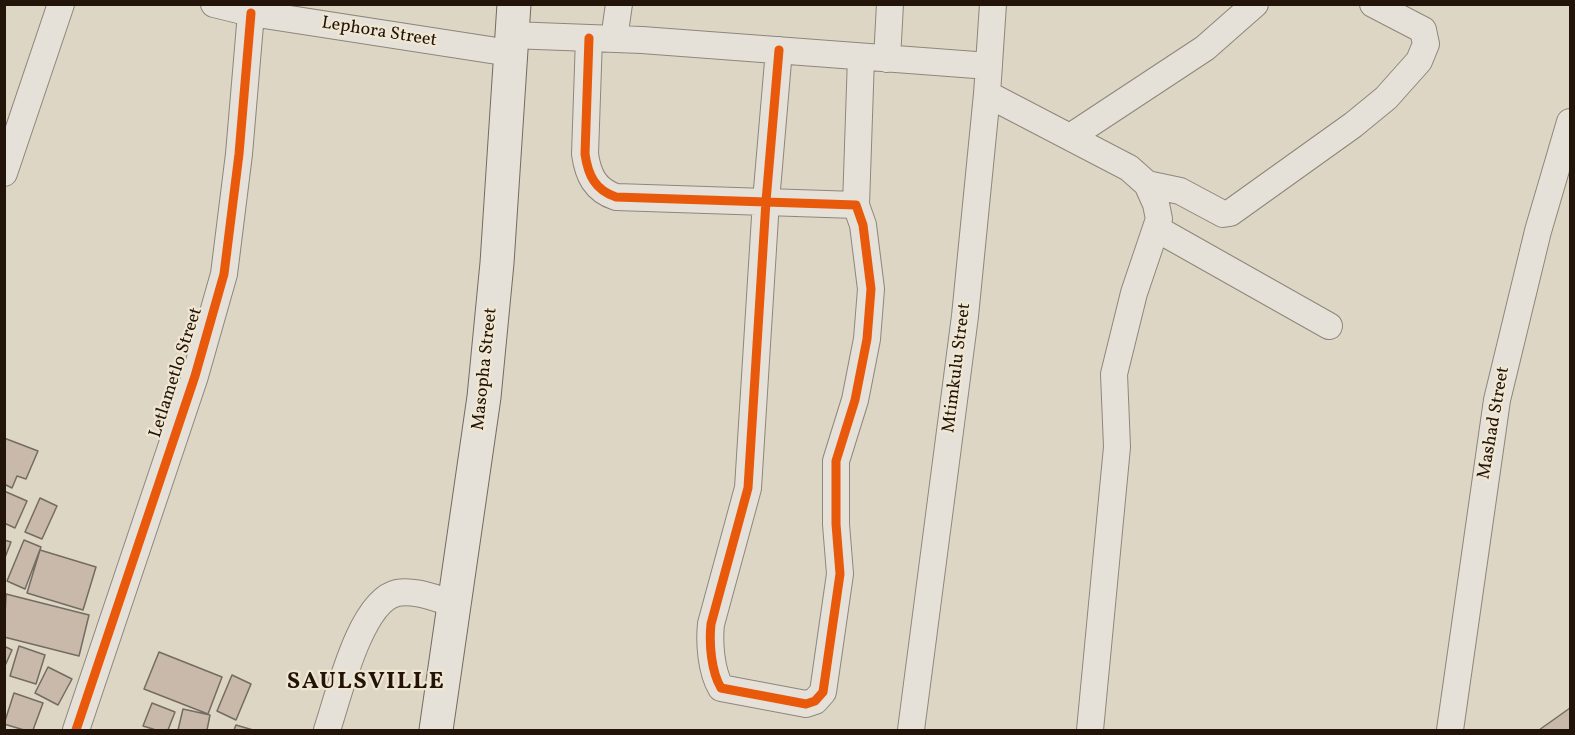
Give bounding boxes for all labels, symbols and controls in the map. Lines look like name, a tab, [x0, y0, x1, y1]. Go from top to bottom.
street label: Lephora Street	[320, 13, 438, 53]
street label: Mtimkulu Street	[939, 302, 977, 434]
street label: Letlametlo Street	[146, 305, 208, 441]
street label: Masopha Street	[469, 306, 503, 432]
street label: Mashad Street	[1474, 365, 1516, 481]
district label: SAULSVILLE	[287, 670, 445, 698]

